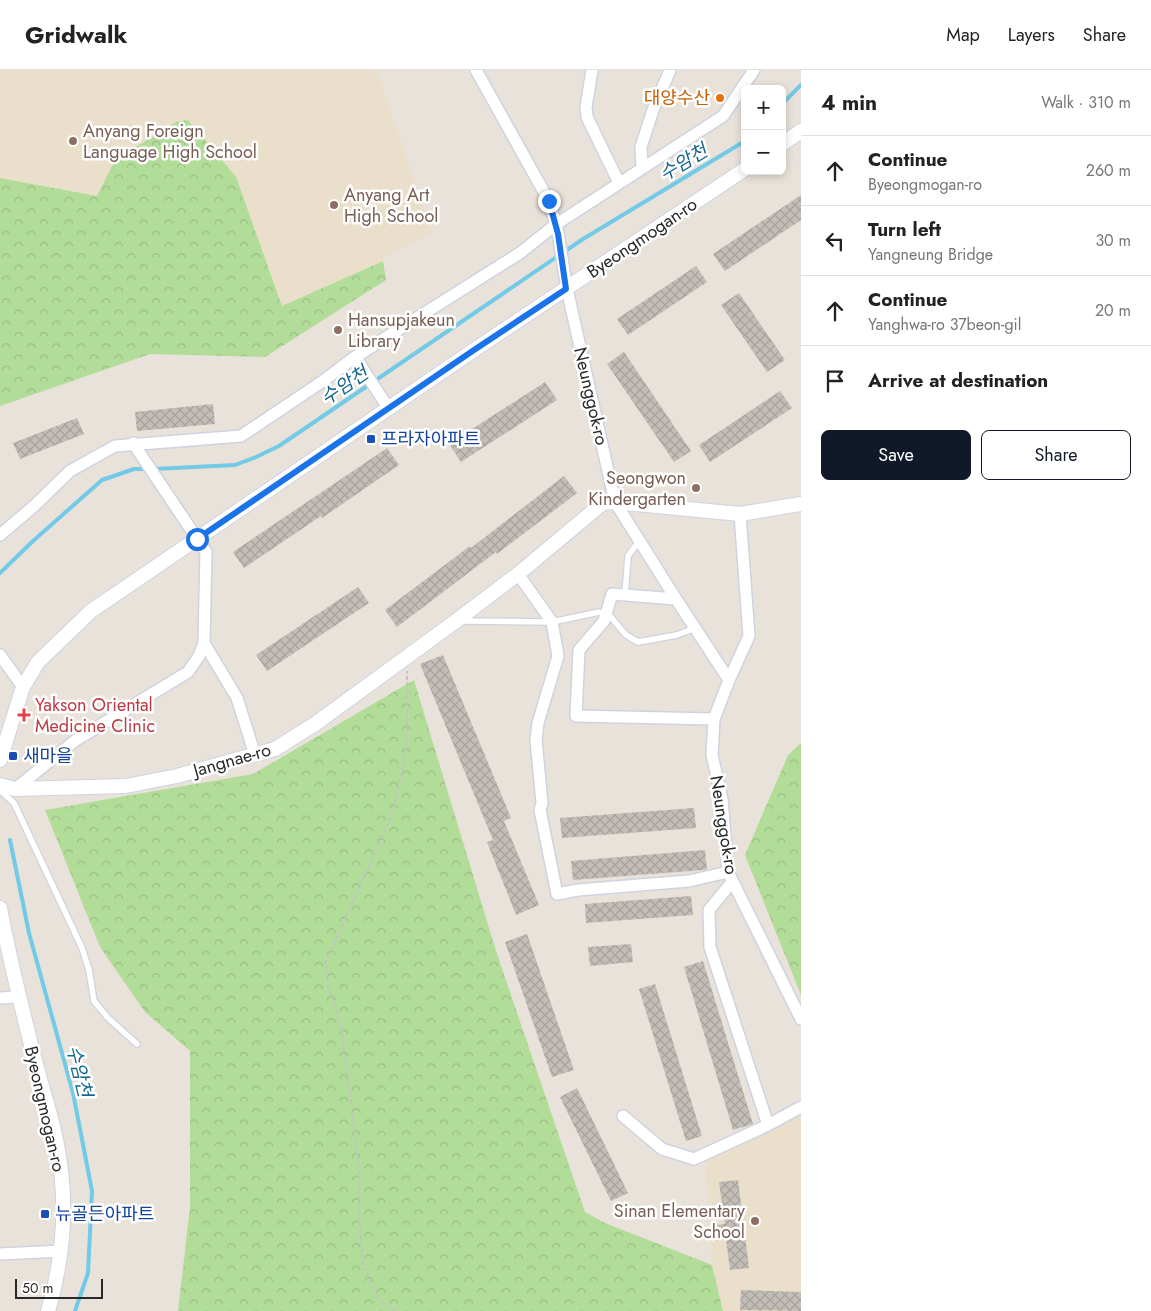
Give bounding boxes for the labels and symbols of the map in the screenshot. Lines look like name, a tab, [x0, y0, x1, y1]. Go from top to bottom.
place label: 대양수산	[644, 85, 710, 111]
marker: 대양수산	[714, 92, 726, 104]
place label: Anyang Foreign Language High School	[83, 118, 257, 165]
marker: Anyang Foreign Language High School	[67, 135, 79, 147]
water label: 수암천	[654, 137, 714, 188]
place label: Anyang Art High School	[344, 182, 438, 229]
route end	[538, 190, 561, 213]
street label: Byeongmogan-ro	[582, 191, 703, 285]
marker: Anyang Art High School	[328, 199, 340, 211]
place label: Hansupjakeun Library	[348, 307, 455, 354]
marker: Hansupjakeun Library	[332, 324, 344, 336]
street label: Neunggok-ro	[567, 344, 615, 448]
water label: 수암천	[315, 359, 375, 411]
place label: 프라자아파트	[381, 426, 480, 452]
marker: 프라자아파트	[365, 433, 377, 445]
place label: Seongwon Kindergarten	[588, 465, 686, 512]
marker: Seongwon Kindergarten	[690, 482, 702, 494]
route start	[186, 528, 209, 551]
place label: Yakson Oriental Medicine Clinic	[35, 692, 155, 739]
marker: Yakson Oriental Medicine Clinic	[17, 708, 31, 722]
street label: Jangnae-ro	[188, 736, 274, 784]
place label: 새마을	[23, 743, 73, 769]
marker: 새마을	[7, 750, 19, 762]
street label: Neunggok-ro	[703, 774, 745, 877]
water label: 수암천	[60, 1042, 99, 1101]
street label: Byeongmogan-ro	[18, 1044, 72, 1175]
place label: Sinan Elementary School	[614, 1198, 745, 1245]
place label: 뉴골든아파트	[55, 1201, 154, 1227]
marker: 뉴골든아파트	[39, 1208, 51, 1220]
marker: Sinan Elementary School	[749, 1215, 761, 1227]
scale bar	[15, 1276, 102, 1299]

